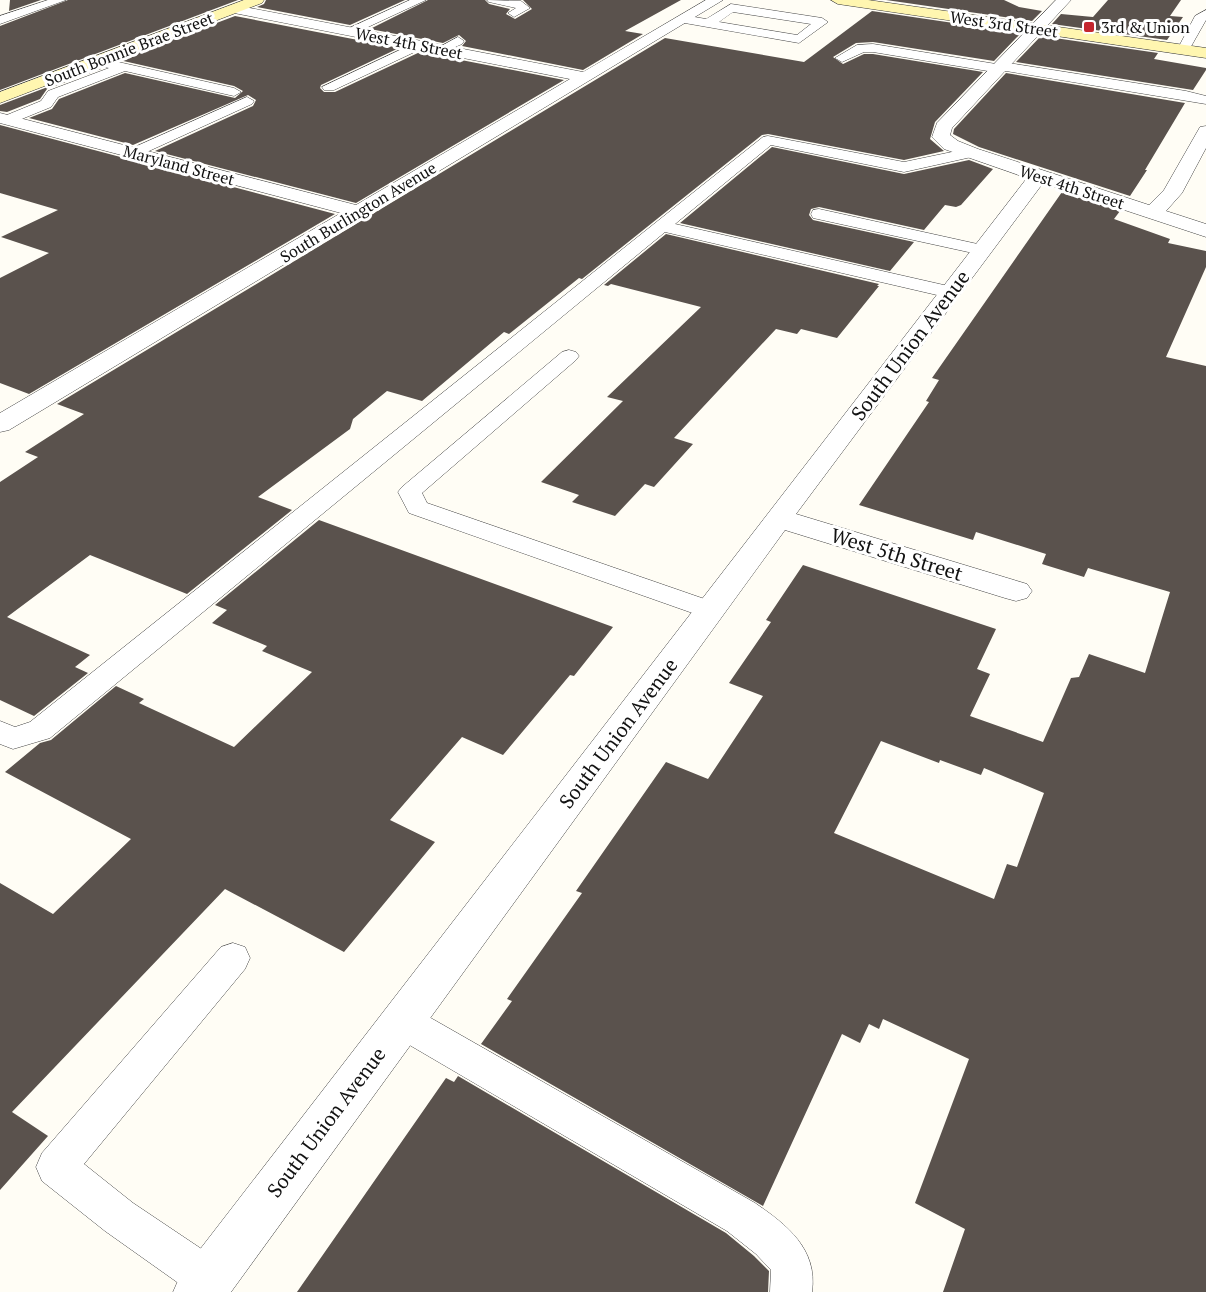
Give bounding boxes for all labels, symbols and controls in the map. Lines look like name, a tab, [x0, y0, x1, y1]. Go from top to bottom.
street label: West 3rd Street	[949, 6, 1059, 42]
street label: South Bonnie Brae Street	[42, 7, 217, 91]
place label: 3rd & Union	[1101, 16, 1190, 38]
marker: 3rd & Union	[1082, 20, 1096, 34]
street label: West 4th Street	[353, 22, 465, 64]
street label: Maryland Street	[121, 140, 237, 190]
street label: South Burlington Avenue	[276, 157, 440, 267]
street label: West 4th Street	[1017, 160, 1127, 214]
street label: South Union Avenue	[845, 264, 975, 426]
street label: West 5th Street	[828, 521, 967, 587]
street label: South Union Avenue	[553, 652, 683, 814]
street label: South Union Avenue	[261, 1041, 391, 1203]

